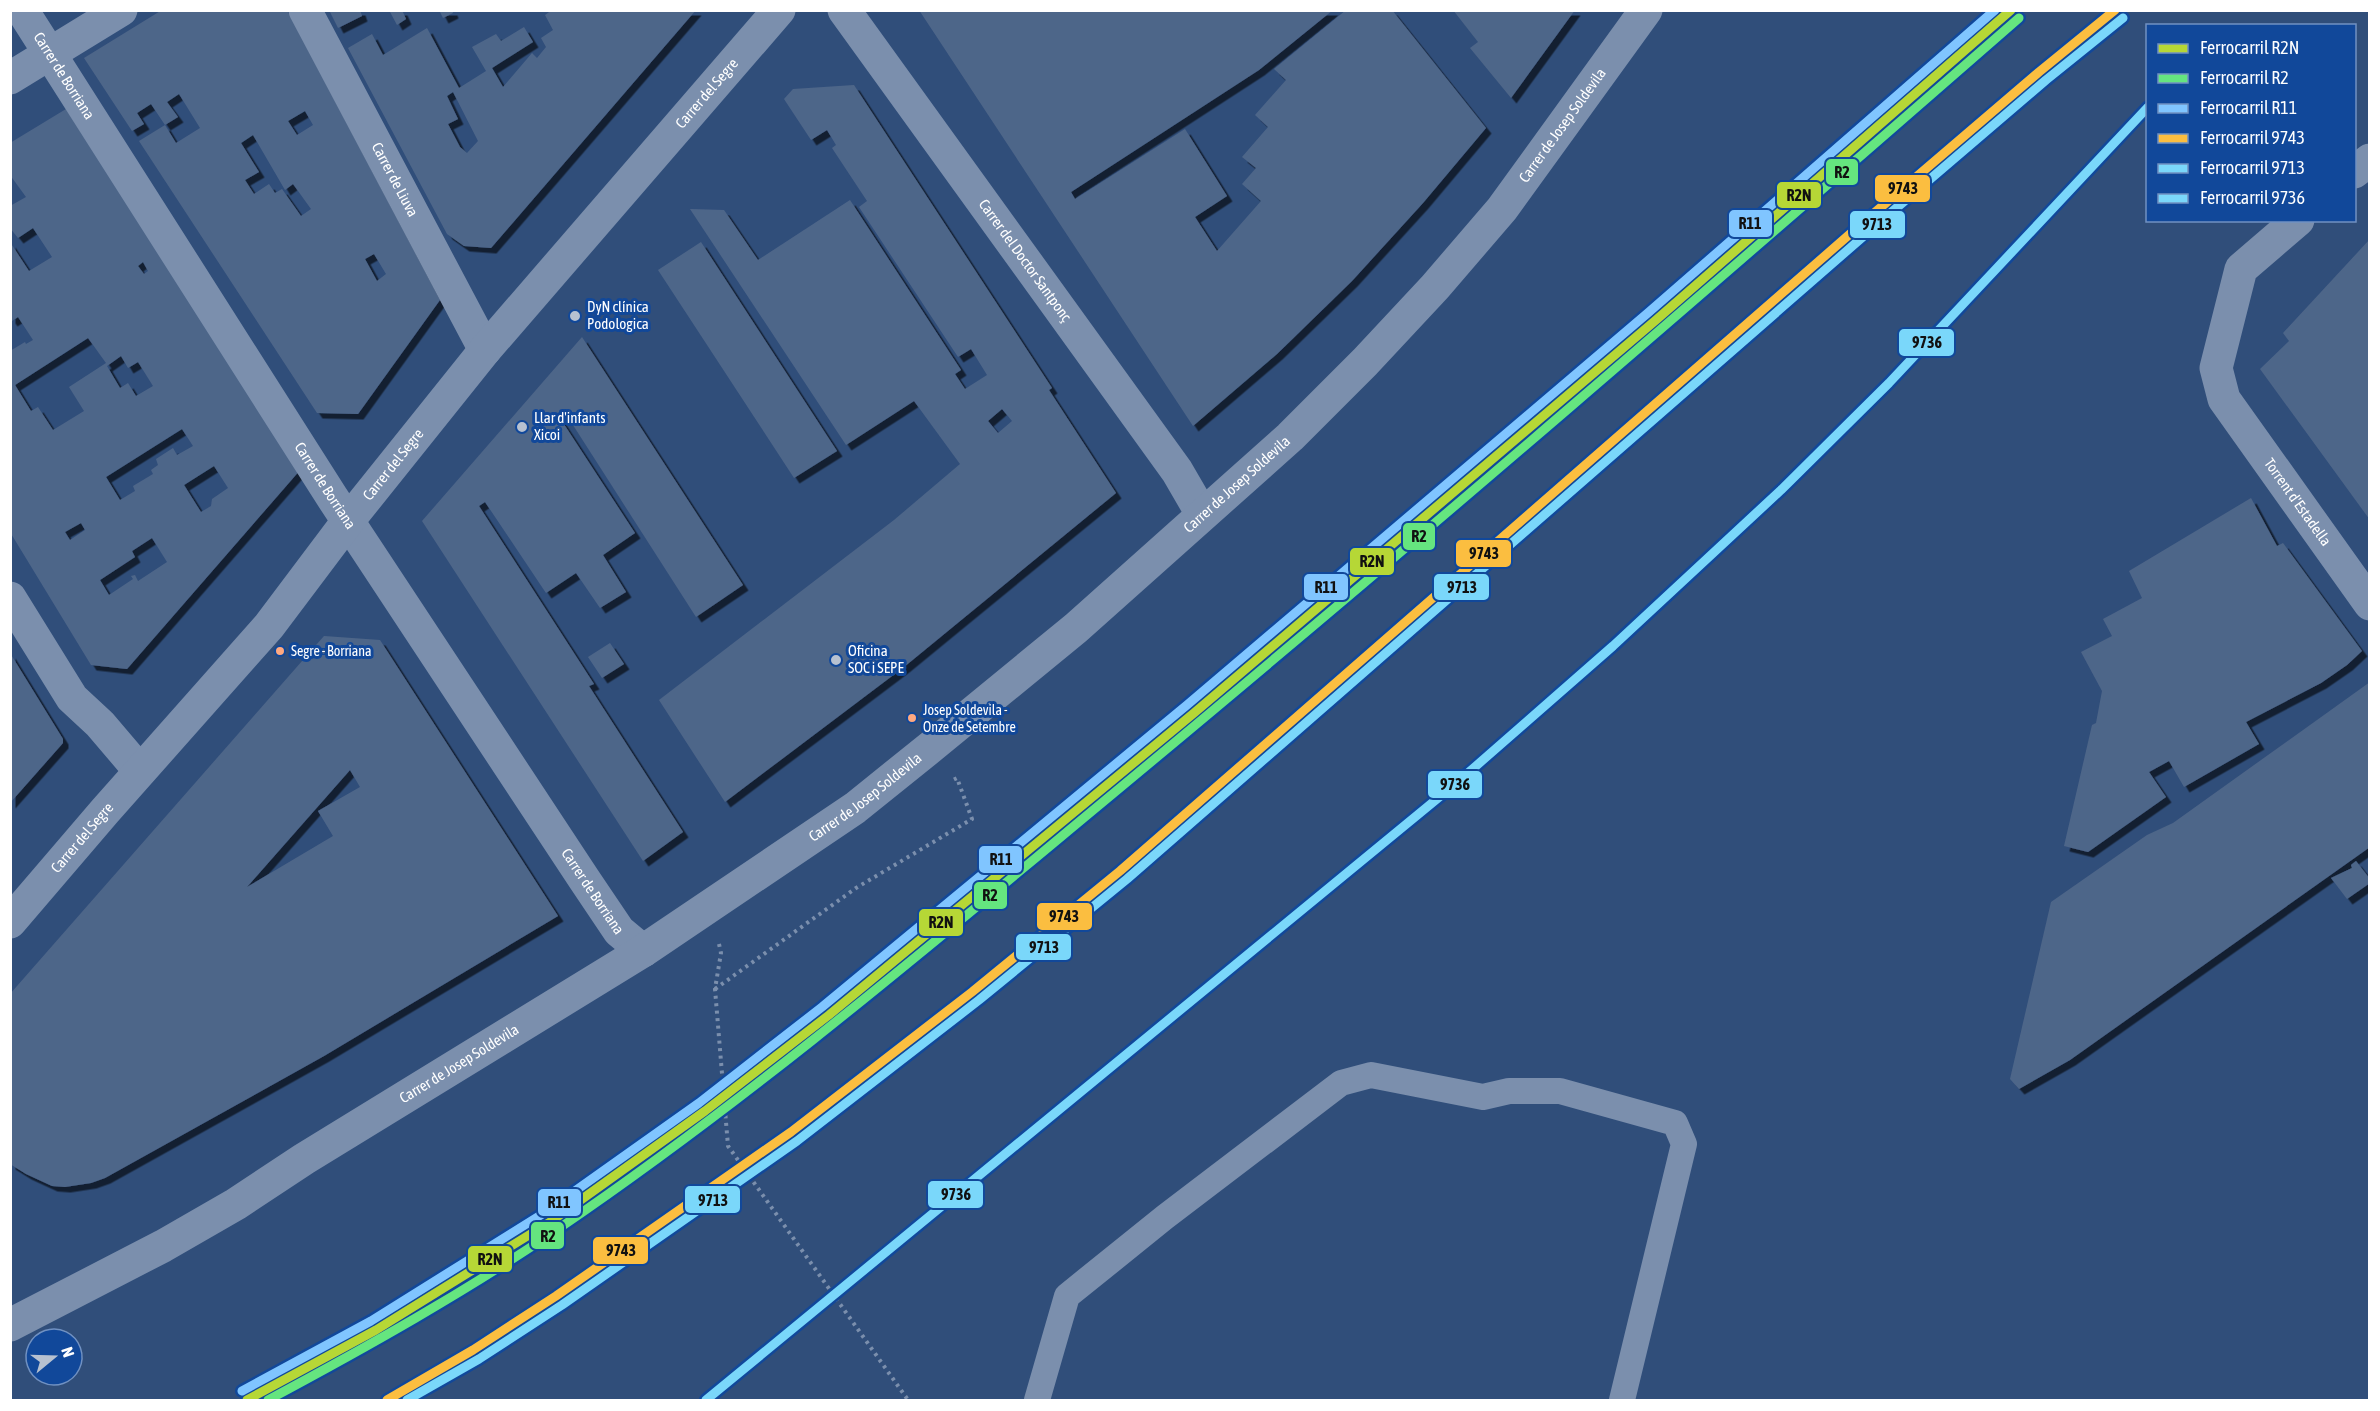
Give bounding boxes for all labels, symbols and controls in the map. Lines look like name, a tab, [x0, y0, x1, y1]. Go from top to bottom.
legend	[2146, 24, 2356, 222]
street label: Carrer de Borriana	[30, 29, 98, 122]
text: Ferrocarril R2N	[2200, 37, 2299, 58]
street label: Carrer del Segre	[672, 55, 741, 131]
street label: Carrer de Josep Soldevila	[1515, 65, 1609, 185]
text: Ferrocarril R2	[2200, 67, 2289, 88]
text: Ferrocarril R11	[2200, 97, 2297, 118]
text: Ferrocarril 9743	[2200, 127, 2305, 148]
street label: Carrer de Liuva	[369, 139, 422, 219]
text: Ferrocarril 9713	[2200, 157, 2305, 178]
line badge: R2	[1825, 158, 1859, 186]
text: R2	[1834, 163, 1850, 181]
line badge: 9743	[1874, 174, 1931, 203]
text: 9743	[1888, 179, 1918, 197]
line badge: R2N	[1776, 181, 1822, 209]
text: R2N	[1787, 186, 1811, 204]
text: Ferrocarril 9736	[2200, 187, 2305, 208]
street label: Carrer del Doctor Santponç	[976, 196, 1075, 325]
line badge: R11	[1728, 209, 1773, 238]
line badge: 9713	[1849, 210, 1906, 239]
text: R11	[1738, 214, 1762, 232]
text: 9713	[1862, 215, 1892, 233]
place label: DyN clínica Podologica	[587, 298, 649, 332]
marker: DyN clínica Podologica	[568, 309, 582, 323]
line badge: 9736	[1898, 328, 1955, 357]
text: 9736	[1912, 333, 1943, 351]
place label: Llar d'infants Xicoi	[534, 409, 606, 443]
marker: Llar d'infants Xicoi	[515, 420, 529, 434]
street label: Carrer del Segre	[359, 425, 427, 503]
street label: Carrer de Josep Soldevila	[1180, 432, 1293, 536]
street label: Carrer de Borriana	[291, 439, 360, 532]
street label: Torrent d'Estadella	[2261, 455, 2335, 549]
line badge: R2	[1402, 522, 1436, 551]
text: R2	[1411, 527, 1427, 545]
line badge: 9743	[1455, 539, 1512, 568]
text: 9743	[1469, 544, 1499, 562]
line badge: R2N	[1349, 547, 1395, 576]
text: R2N	[1360, 552, 1384, 570]
line badge: R11	[1303, 573, 1349, 601]
line badge: 9713	[1433, 573, 1490, 601]
text: R11	[1314, 578, 1338, 596]
text: 9713	[1447, 578, 1477, 596]
place label: Oficina SOC i SEPE	[848, 642, 904, 676]
place label: Segre - Borriana	[291, 643, 372, 659]
marker: Segre - Borriana	[274, 645, 286, 657]
marker: Oficina SOC i SEPE	[829, 653, 843, 667]
place label: Josep Soldevila - Onze de Setembre	[923, 702, 1016, 735]
marker: Josep Soldevila - Onze de Setembre	[906, 712, 918, 724]
street label: Carrer de Josep Soldevila	[805, 749, 925, 845]
line badge: 9736	[1427, 770, 1483, 799]
text: 9736	[1440, 775, 1471, 793]
street label: Carrer del Segre	[47, 799, 117, 876]
street label: Carrer de Borriana	[558, 845, 628, 937]
line badge: R11	[978, 845, 1023, 874]
text: R11	[989, 850, 1013, 868]
line badge: R2	[973, 881, 1008, 910]
text: R2	[982, 886, 998, 904]
line badge: 9743	[1036, 902, 1093, 931]
text: 9743	[1049, 907, 1079, 925]
line badge: R2N	[918, 908, 964, 937]
text: R2N	[929, 913, 953, 931]
line badge: 9713	[1015, 933, 1072, 961]
text: 9713	[1029, 938, 1059, 956]
street label: Carrer de Josep Soldevila	[396, 1020, 522, 1106]
line badge: 9736	[927, 1180, 984, 1209]
line badge: 9713	[684, 1185, 741, 1214]
text: 9736	[941, 1185, 972, 1203]
line badge: R11	[537, 1188, 582, 1217]
text: 9713	[698, 1191, 728, 1209]
text: R11	[547, 1193, 571, 1211]
line badge: R2	[530, 1221, 565, 1250]
text: R2	[540, 1227, 556, 1245]
line badge: 9743	[592, 1236, 649, 1265]
text: 9743	[606, 1241, 636, 1259]
line badge: R2N	[467, 1245, 513, 1273]
text: R2N	[478, 1250, 502, 1268]
north arrow	[24, 1327, 84, 1387]
text: N	[58, 1345, 78, 1360]

